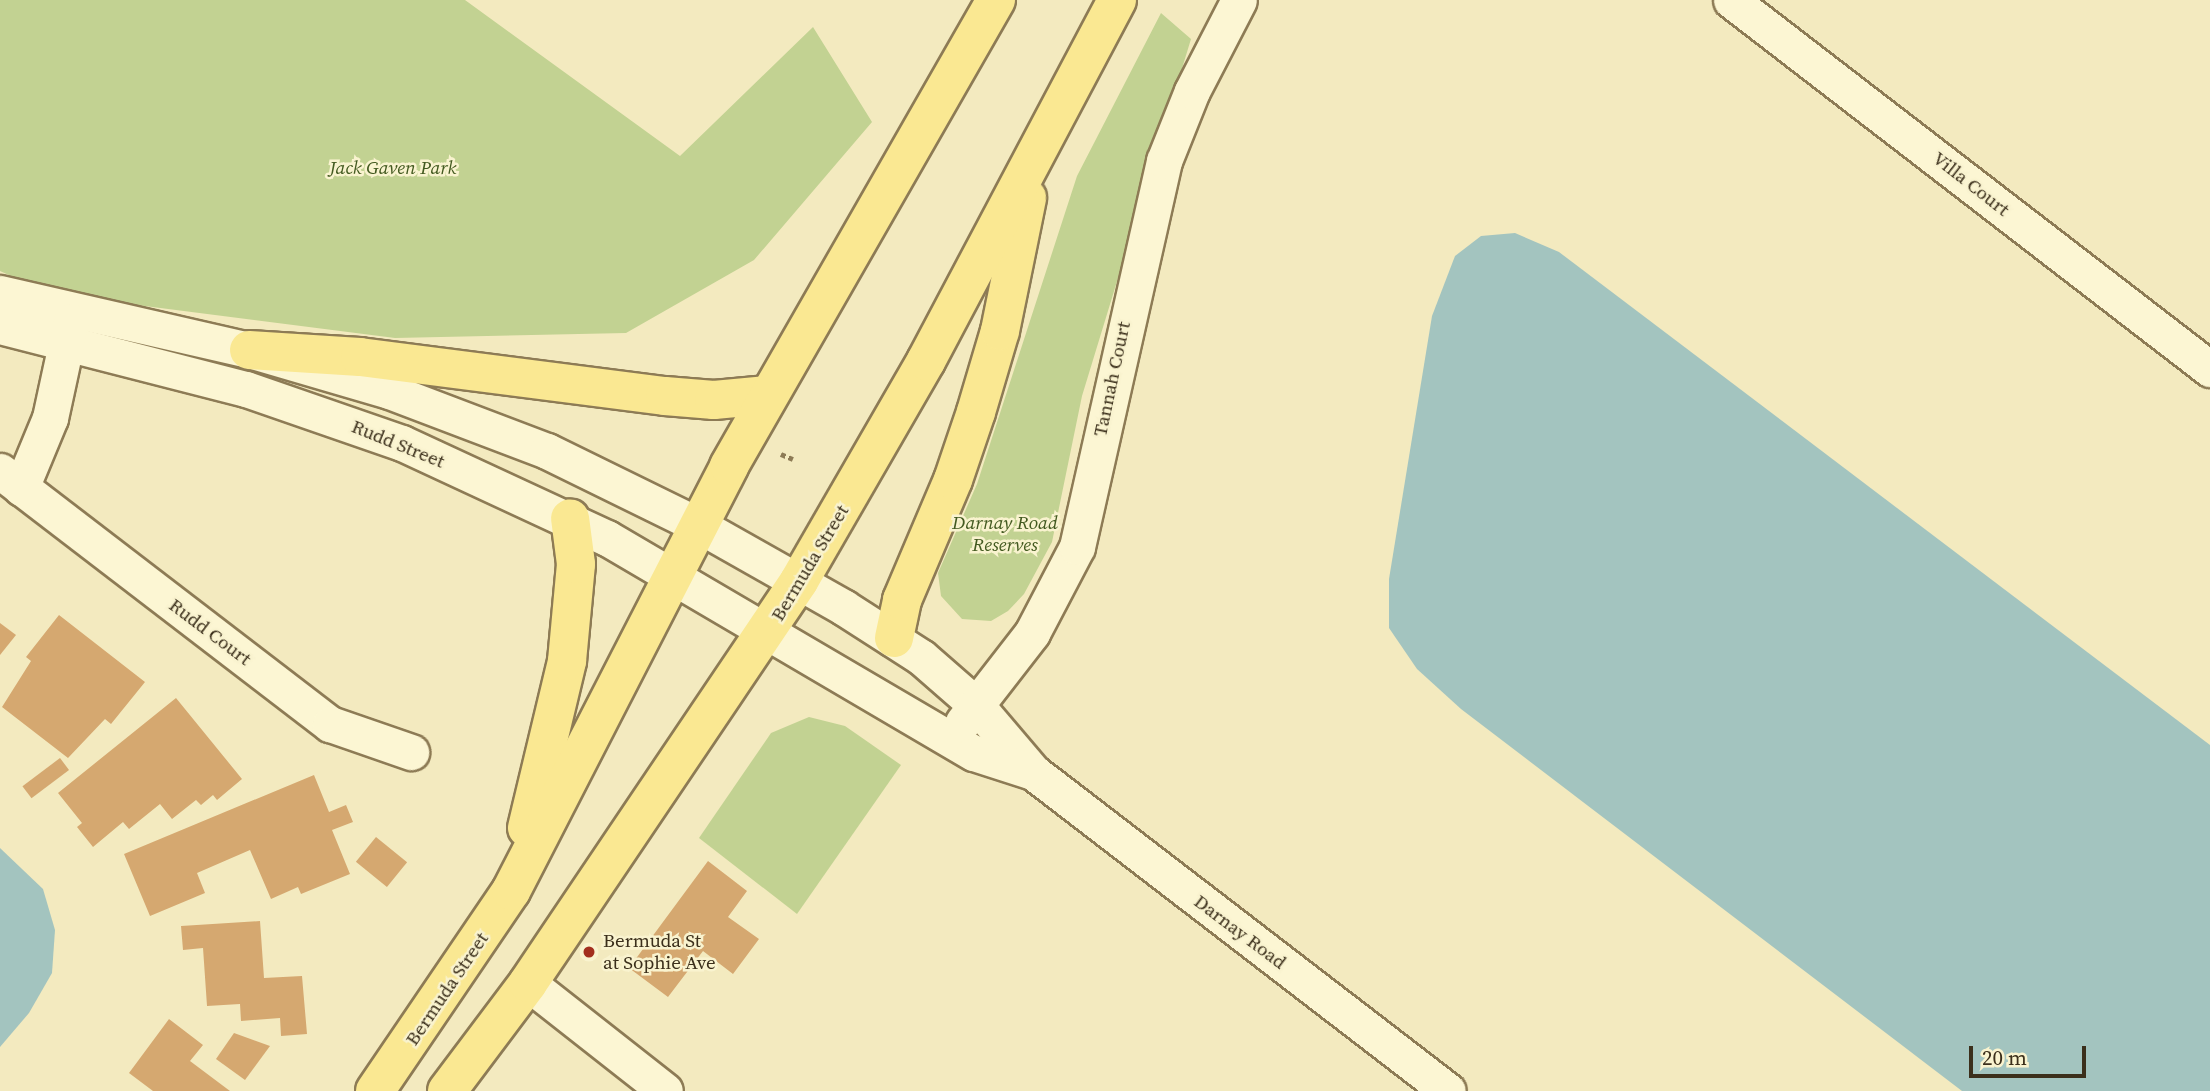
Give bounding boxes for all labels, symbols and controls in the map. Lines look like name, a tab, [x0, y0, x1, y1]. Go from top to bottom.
street label: Villa Court	[1928, 147, 2014, 221]
park label: Jack Gaven Park	[329, 157, 457, 179]
street label: Tannah Court	[1089, 320, 1135, 438]
street label: Rudd Street	[348, 415, 448, 473]
street label: Bermuda Street	[766, 501, 854, 625]
park label: Darnay Road Reserves	[952, 512, 1058, 556]
street label: Rudd Court	[164, 594, 256, 670]
street label: Darnay Road	[1189, 890, 1291, 974]
street label: Bermuda Street	[401, 928, 493, 1050]
place label: Bermuda St at Sophie Ave	[603, 930, 716, 974]
marker: Bermuda St at Sophie Ave	[581, 944, 597, 960]
scale bar	[1972, 1032, 2089, 1076]
text: 20 m	[1982, 1043, 2027, 1072]

